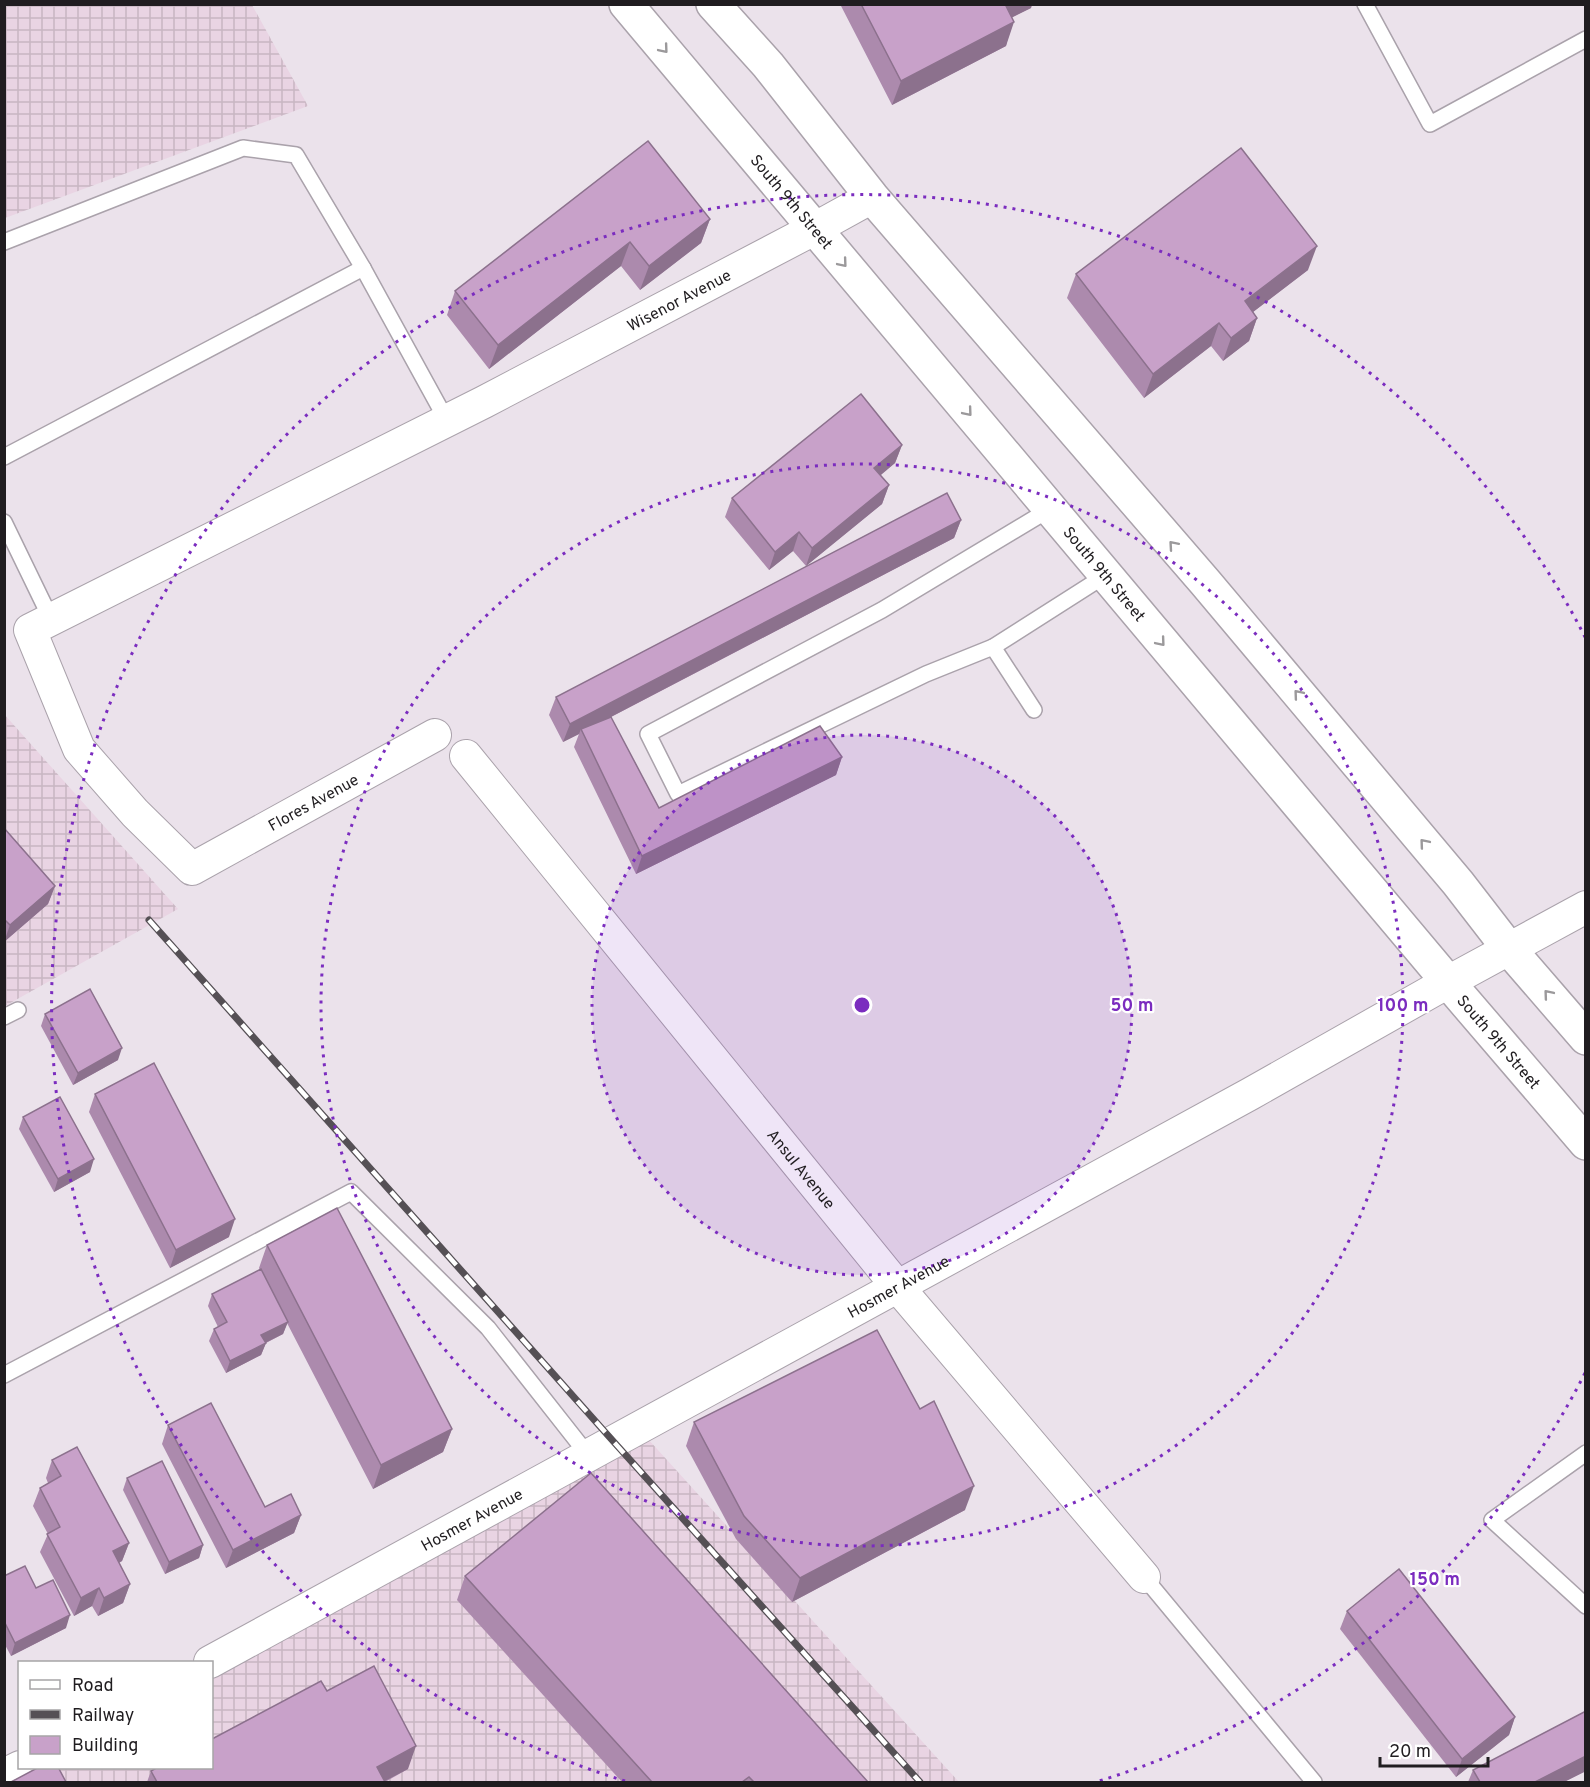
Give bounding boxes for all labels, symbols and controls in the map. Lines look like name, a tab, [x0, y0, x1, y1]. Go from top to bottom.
one-way arrow	[657, 42, 668, 53]
street label: South 9th Street	[745, 151, 836, 254]
one-way arrow	[836, 256, 847, 267]
street label: Wisenor Avenue	[624, 266, 735, 337]
one-way arrow	[961, 405, 972, 416]
street label: South 9th Street	[1058, 523, 1149, 626]
one-way arrow	[1169, 541, 1180, 552]
one-way arrow	[1154, 635, 1165, 646]
one-way arrow	[1295, 690, 1306, 701]
street label: Flores Avenue	[265, 771, 363, 837]
one-way arrow	[1420, 839, 1431, 850]
one-way arrow	[1544, 990, 1555, 1001]
street label: South 9th Street	[1452, 992, 1544, 1094]
centre of rings	[852, 995, 872, 1015]
text: 50 m	[1110, 995, 1154, 1018]
text: 100 m	[1377, 995, 1429, 1018]
street label: Ansul Avenue	[762, 1126, 839, 1214]
street label: Hosmer Avenue	[845, 1252, 953, 1324]
street label: Hosmer Avenue	[418, 1485, 527, 1557]
text: 150 m	[1410, 1569, 1460, 1592]
legend	[18, 1661, 213, 1769]
text: Road	[72, 1675, 114, 1698]
text: Railway	[72, 1705, 134, 1728]
scale bar	[1380, 1730, 1488, 1768]
text: Building	[72, 1735, 138, 1758]
text: 20 m	[1389, 1741, 1431, 1764]

